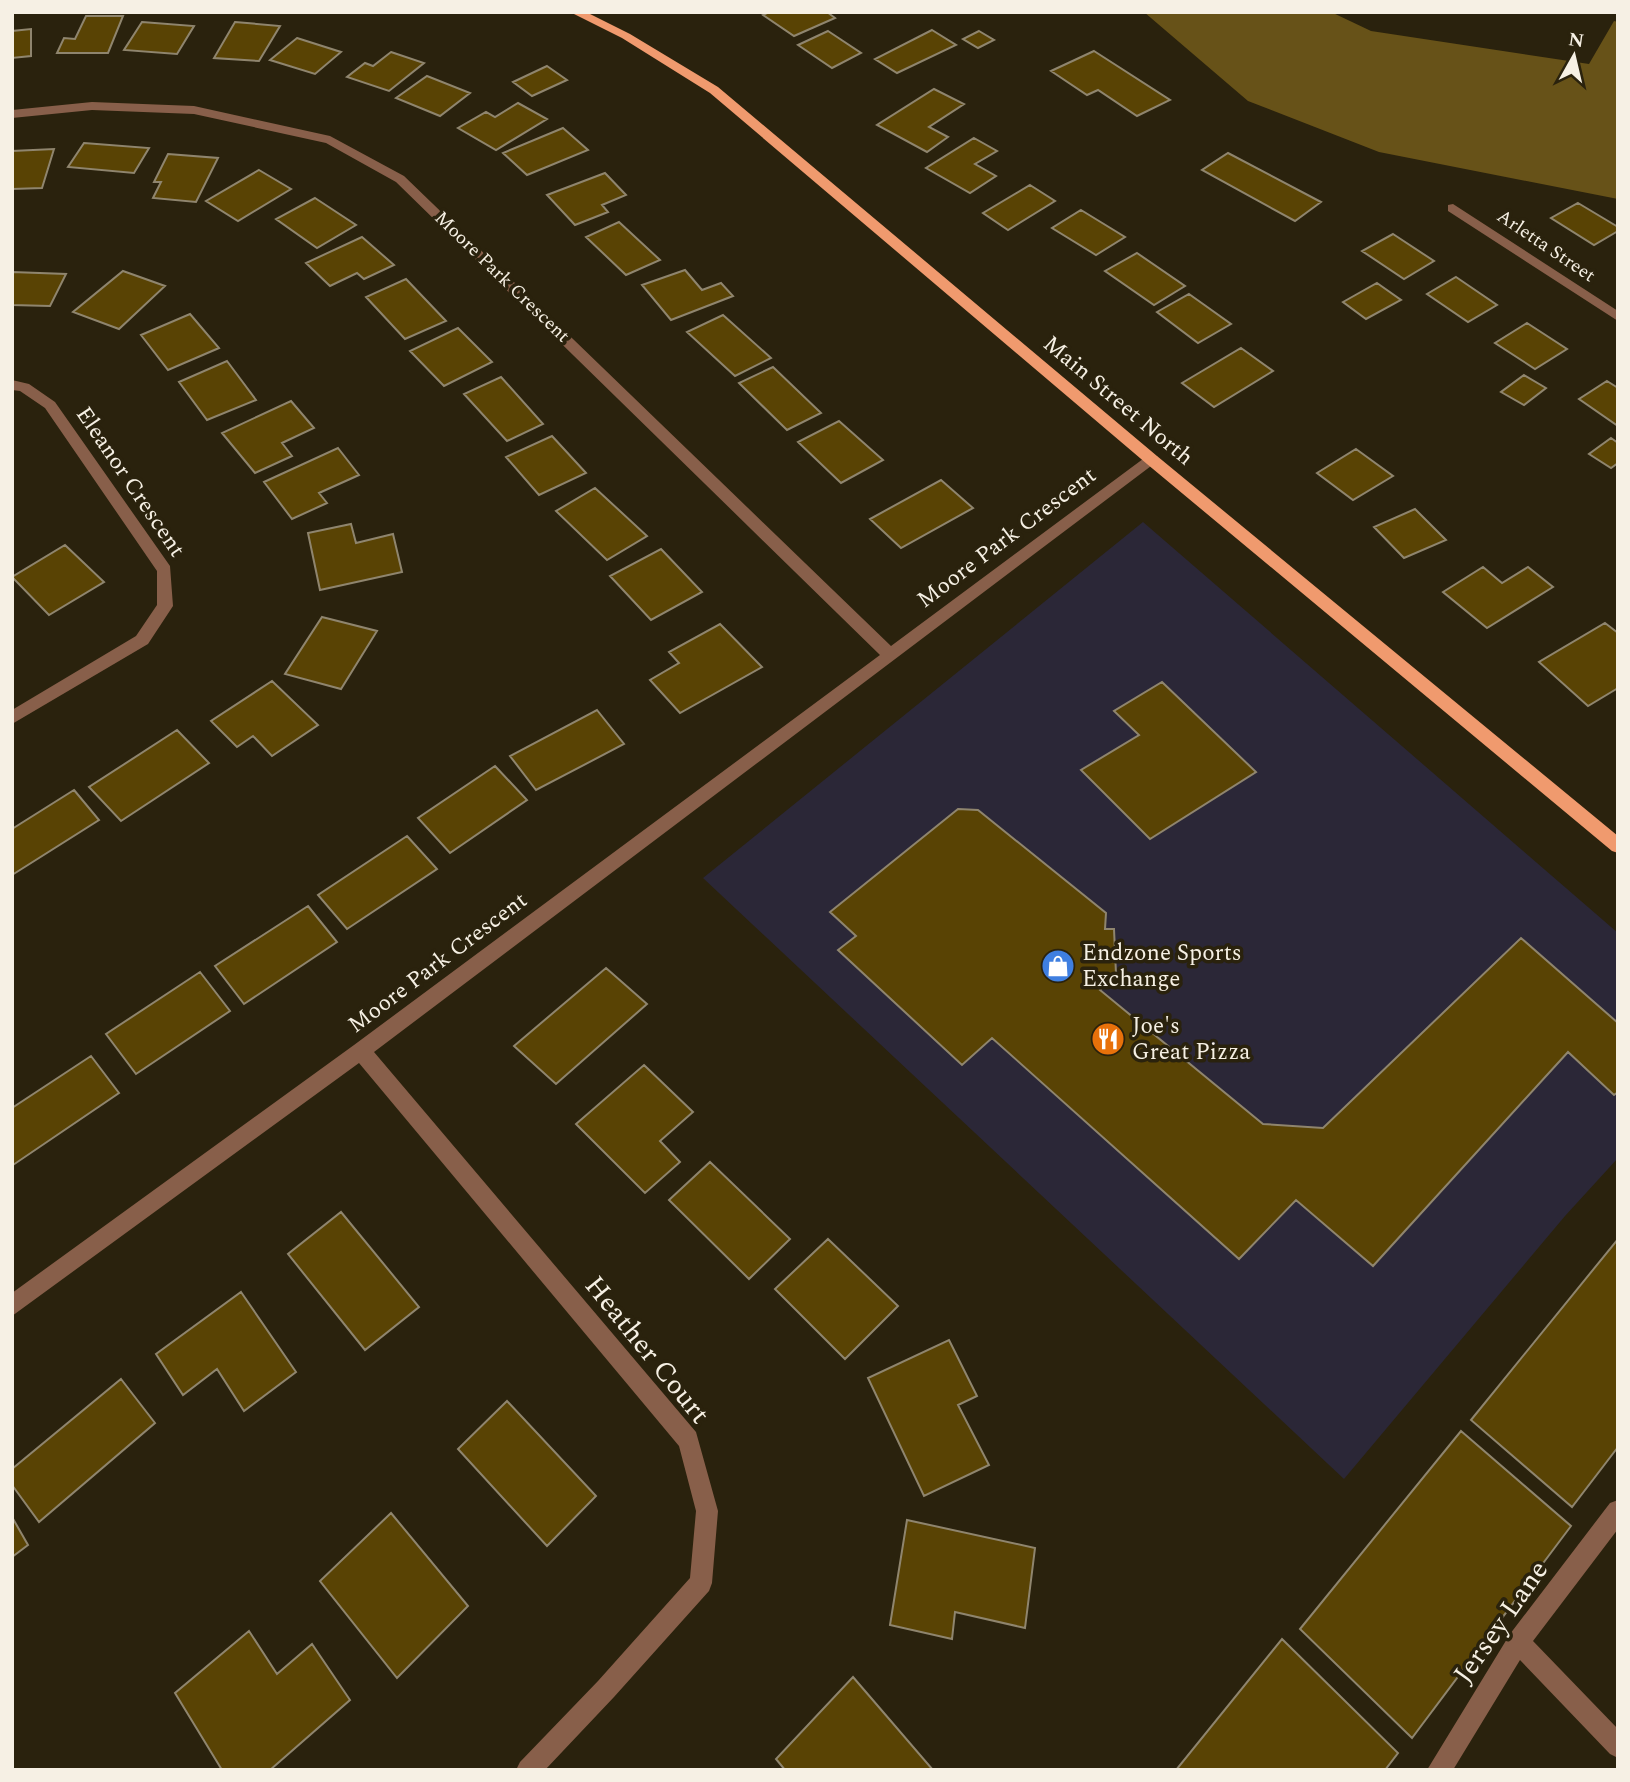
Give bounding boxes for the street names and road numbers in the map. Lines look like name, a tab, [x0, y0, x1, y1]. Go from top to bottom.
street label: Arletta Street	[1491, 202, 1602, 290]
street label: Moore Park Crescent	[428, 204, 577, 350]
street label: Main Street North	[1035, 327, 1201, 475]
street label: Eleanor Crescent	[66, 399, 194, 565]
street label: Moore Park Crescent	[910, 459, 1104, 617]
street label: Moore Park Crescent	[341, 884, 535, 1042]
street label: Heather Court	[574, 1266, 720, 1434]
street label: Jersey Lane	[1443, 1551, 1559, 1693]

